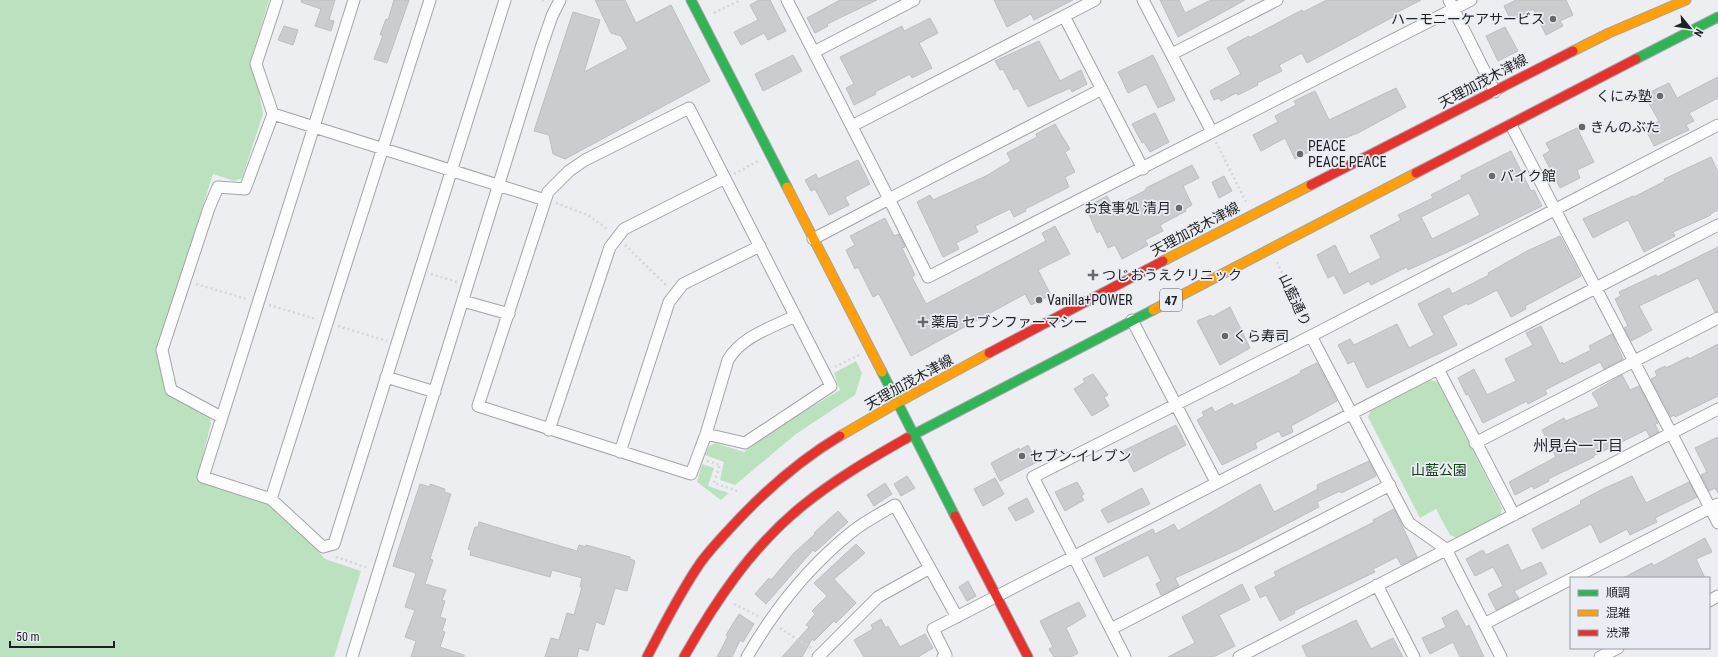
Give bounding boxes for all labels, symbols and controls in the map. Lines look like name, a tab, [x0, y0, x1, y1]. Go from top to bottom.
north arrow	[1670, 8, 1710, 48]
place label: ハーモニーケアサービス	[1391, 11, 1545, 27]
marker: ハーモニーケアサービス	[1548, 14, 1558, 24]
text: N	[1691, 27, 1706, 39]
street label: 天理加茂木津線	[1436, 51, 1530, 111]
place label: くにみ塾	[1596, 88, 1652, 104]
marker: くにみ塾	[1655, 91, 1665, 101]
place label: きんのぶた	[1590, 119, 1660, 135]
marker: きんのぶた	[1577, 122, 1587, 132]
place label: PEACE PEACE PEACE	[1308, 138, 1386, 170]
marker: PEACE PEACE PEACE	[1295, 149, 1305, 159]
place label: バイク館	[1500, 168, 1556, 184]
marker: バイク館	[1487, 171, 1497, 181]
street label: 天理加茂木津線	[1148, 199, 1242, 259]
place label: お食事処 清月	[1084, 200, 1171, 216]
marker: お食事処 清月	[1174, 203, 1184, 213]
place label: つじおうえクリニック	[1102, 267, 1242, 283]
marker: つじおうえクリニック	[1087, 269, 1099, 281]
street label: 山藍通り	[1276, 271, 1314, 329]
road number: 47	[1160, 289, 1182, 311]
place label: Vanilla+POWER	[1047, 292, 1133, 308]
marker: Vanilla+POWER	[1034, 295, 1044, 305]
place label: 薬局 セブンファーマシー	[931, 314, 1088, 330]
marker: 薬局 セブンファーマシー	[918, 317, 928, 327]
place label: くら寿司	[1233, 328, 1289, 344]
marker: くら寿司	[1220, 331, 1230, 341]
street label: 天理加茂木津線	[862, 351, 956, 413]
district label: 州見台一丁目	[1533, 437, 1623, 455]
place label: セブン-イレブン	[1030, 448, 1131, 464]
marker: セブン-イレブン	[1017, 451, 1027, 461]
park label: 山藍公園	[1411, 462, 1467, 478]
legend	[1570, 577, 1710, 649]
text: 順調	[1606, 586, 1630, 600]
text: 混雑	[1606, 606, 1630, 620]
scale bar	[10, 623, 114, 649]
text: 渋滞	[1606, 626, 1630, 640]
text: 50 m	[16, 630, 40, 644]

